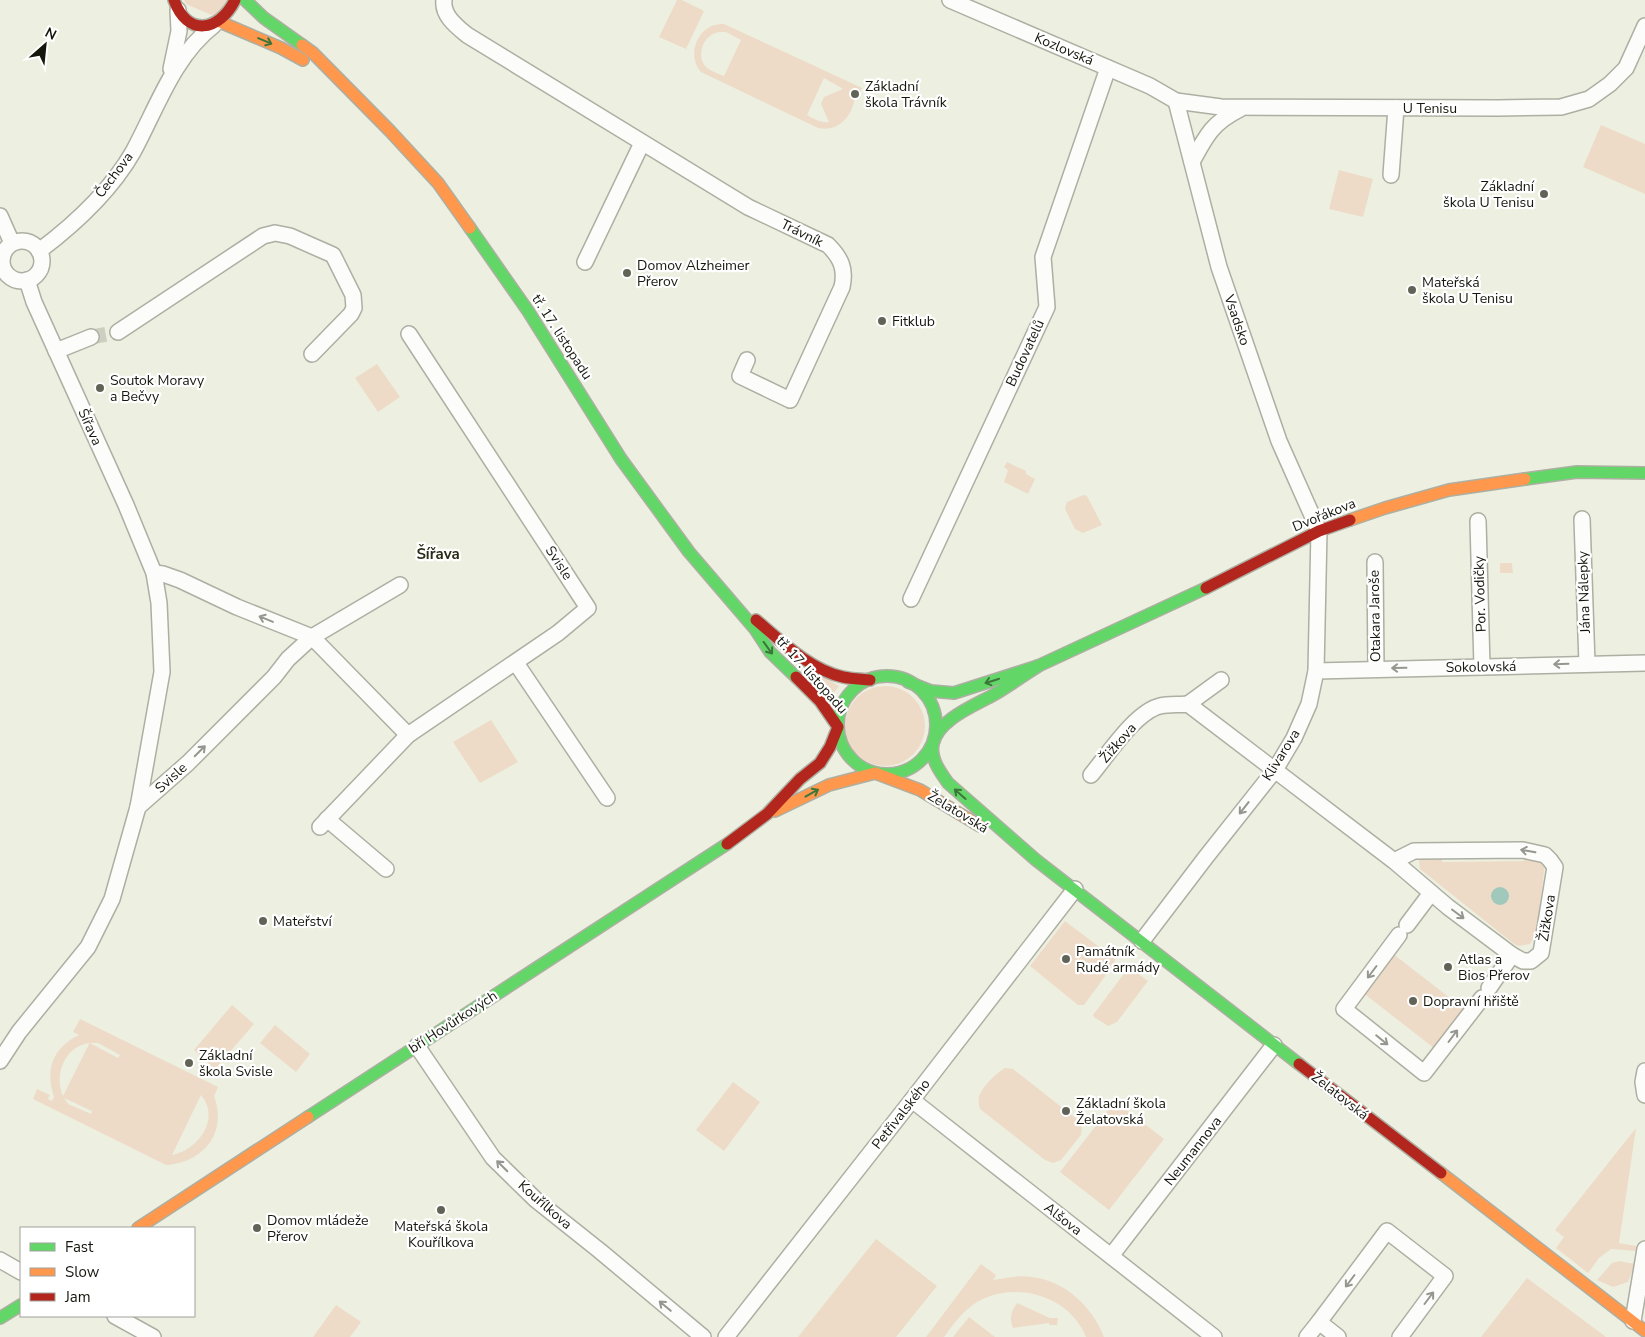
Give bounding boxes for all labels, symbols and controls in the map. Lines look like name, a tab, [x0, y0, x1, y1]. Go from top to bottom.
north arrow	[20, 20, 70, 70]
text: N	[42, 23, 60, 45]
street label: Kozlovská	[1031, 28, 1097, 70]
one-way arrow	[257, 37, 272, 47]
place label: Základní škola Trávník	[865, 77, 948, 112]
marker: Základní škola Trávník	[849, 88, 861, 100]
street label: U Tenisu	[1403, 99, 1457, 118]
street label: Čechova	[90, 148, 138, 202]
place label: Základní škola U Tenisu	[1443, 177, 1535, 212]
marker: Základní škola U Tenisu	[1538, 188, 1550, 200]
street label: Trávník	[777, 215, 827, 252]
place label: Domov Alzheimer Přerov	[637, 256, 750, 291]
marker: Domov Alzheimer Přerov	[621, 267, 633, 279]
place label: Mateřská škola U Tenisu	[1422, 273, 1513, 308]
marker: Mateřská škola U Tenisu	[1406, 284, 1418, 296]
street label: tř. 17. listopadu	[527, 291, 597, 383]
street label: Vsadsko	[1219, 291, 1255, 348]
place label: Fitklub	[892, 312, 935, 331]
marker: Fitklub	[876, 315, 888, 327]
street label: Budovatelů	[1001, 316, 1049, 390]
place label: Soutok Moravy a Bečvy	[110, 371, 205, 406]
marker: Soutok Moravy a Bečvy	[94, 382, 106, 394]
street label: Šířava	[73, 405, 107, 449]
street label: Dvořákova	[1290, 494, 1358, 536]
street label: Svisle	[541, 542, 577, 584]
district label: Šířava	[416, 544, 460, 564]
street label: Jána Nálepky	[1573, 550, 1595, 634]
street label: Por. Vodičky	[1469, 555, 1491, 632]
street label: Otakara Jaroše	[1365, 570, 1385, 662]
one-way arrow	[259, 614, 274, 623]
street label: tř. 17. listopadu	[772, 632, 852, 718]
one-way arrow	[763, 641, 773, 655]
street label: Sokolovská	[1445, 657, 1517, 677]
one-way arrow	[1554, 660, 1570, 669]
one-way arrow	[1391, 664, 1407, 673]
one-way arrow	[984, 677, 1000, 686]
street label: Žižkova	[1095, 719, 1141, 767]
street label: Klivarova	[1258, 725, 1304, 785]
one-way arrow	[194, 745, 206, 757]
street label: Svisle	[151, 758, 191, 798]
street label: Želatovská	[924, 786, 992, 838]
one-way arrow	[804, 788, 818, 798]
one-way arrow	[953, 788, 966, 799]
one-way arrow	[1239, 801, 1250, 814]
one-way arrow	[1521, 846, 1537, 856]
street label: Žižkova	[1534, 893, 1560, 943]
one-way arrow	[1451, 909, 1464, 920]
place label: Mateřství	[273, 912, 332, 931]
marker: Mateřství	[257, 915, 269, 927]
place label: Památník Rudé armády	[1076, 942, 1160, 977]
place label: Atlas a Bios Přerov	[1458, 950, 1531, 985]
marker: Památník Rudé armády	[1060, 953, 1072, 965]
marker: Atlas a Bios Přerov	[1442, 961, 1454, 973]
one-way arrow	[1367, 965, 1377, 979]
street label: bří Hovůrkových	[405, 986, 501, 1058]
place label: Dopravní hřiště	[1423, 992, 1519, 1011]
marker: Dopravní hřiště	[1407, 995, 1419, 1007]
one-way arrow	[1448, 1029, 1458, 1043]
one-way arrow	[1375, 1034, 1388, 1045]
place label: Základní škola Svisle	[199, 1046, 273, 1081]
marker: Základní škola Svisle	[183, 1057, 195, 1069]
street label: Želatovská	[1307, 1068, 1373, 1124]
street label: Petřivalského	[868, 1075, 935, 1153]
place label: Základní škola Želatovská	[1076, 1094, 1166, 1129]
marker: Základní škola Želatovská	[1060, 1105, 1072, 1117]
street label: Neumannova	[1160, 1112, 1226, 1190]
one-way arrow	[496, 1160, 508, 1172]
street label: Kouřílkova	[514, 1176, 576, 1234]
street label: Alšova	[1040, 1198, 1086, 1240]
marker: Mateřská škola Kouřílkova	[435, 1204, 447, 1216]
place label: Domov mládeže Přerov	[267, 1211, 369, 1246]
place label: Mateřská škola Kouřílkova	[394, 1217, 488, 1252]
marker: Domov mládeže Přerov	[251, 1222, 263, 1234]
legend	[20, 1227, 195, 1317]
text: Fast	[65, 1237, 94, 1257]
text: Slow	[65, 1262, 100, 1282]
one-way arrow	[1345, 1274, 1356, 1287]
text: Jam	[64, 1287, 91, 1307]
one-way arrow	[1423, 1292, 1434, 1305]
one-way arrow	[659, 1300, 672, 1311]

